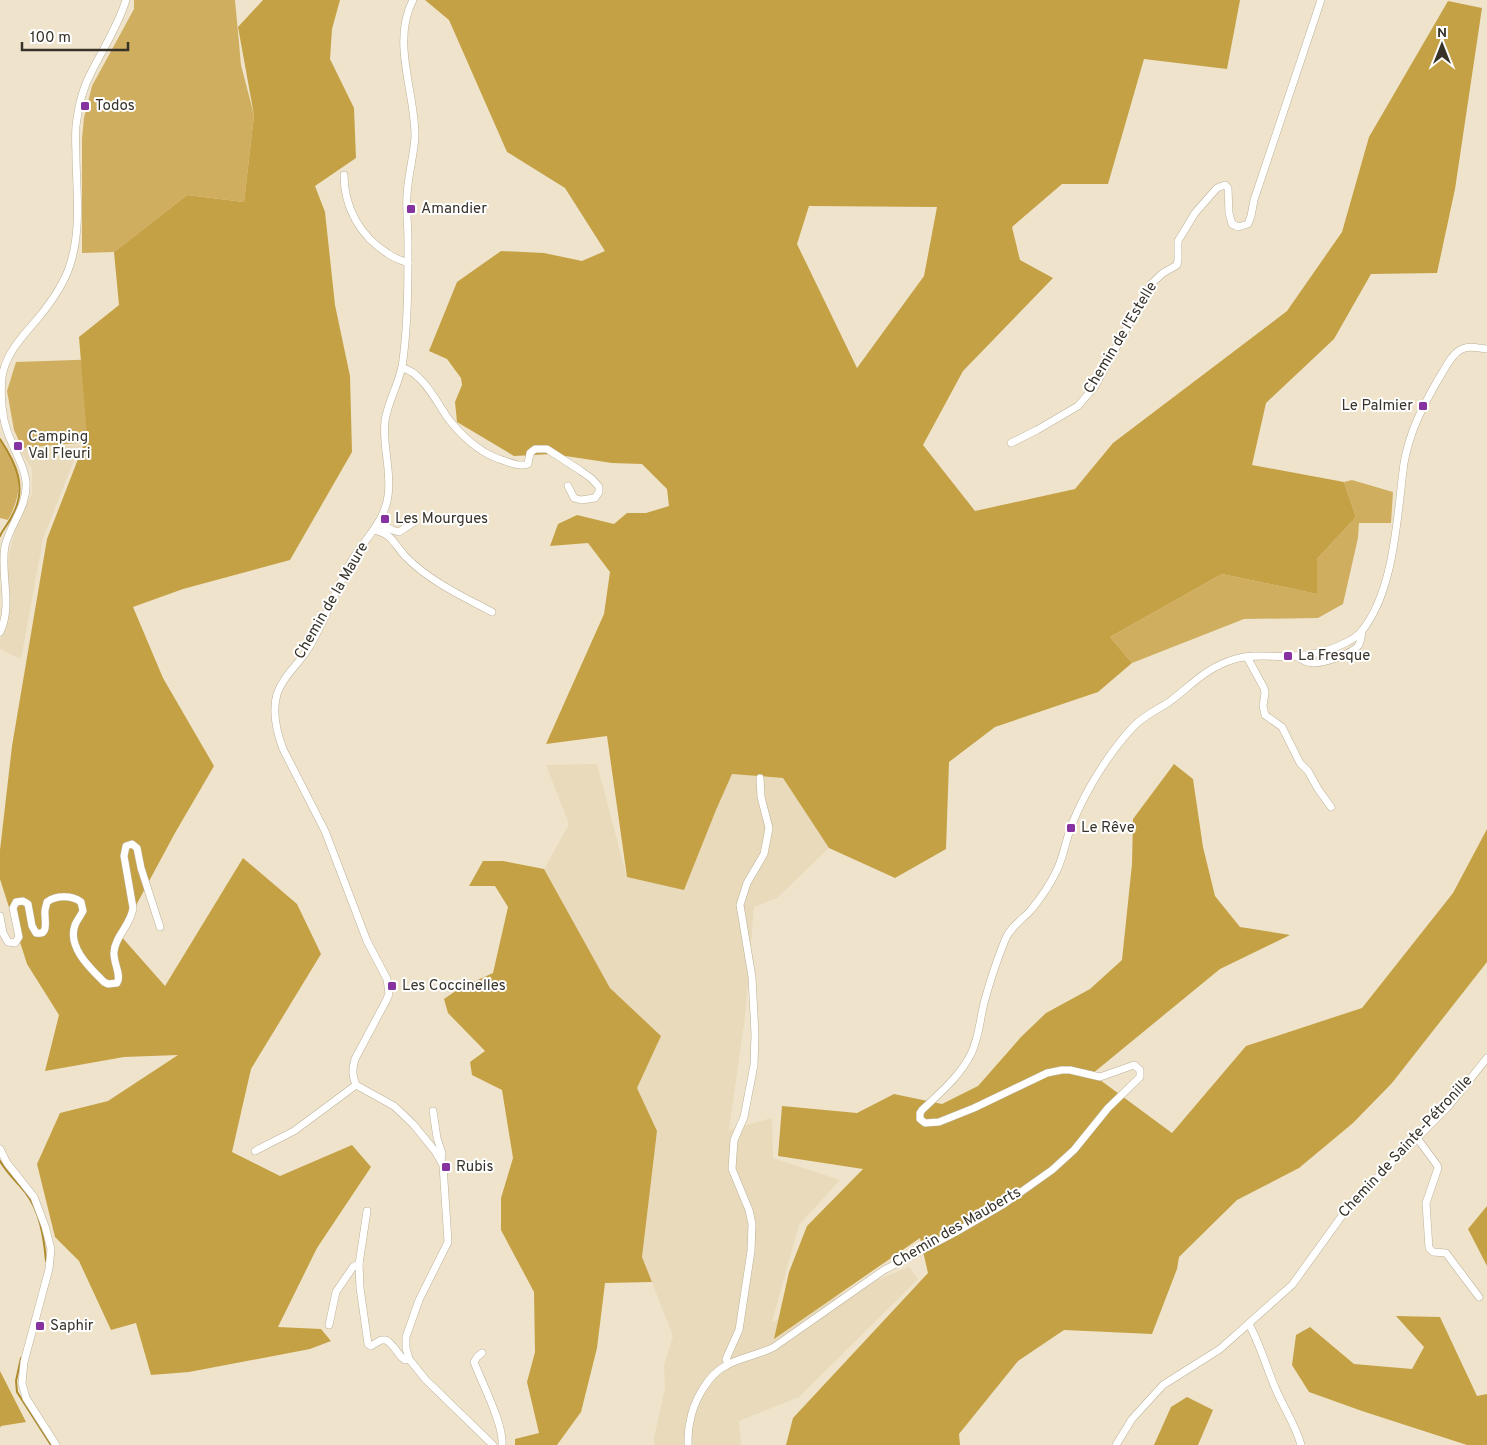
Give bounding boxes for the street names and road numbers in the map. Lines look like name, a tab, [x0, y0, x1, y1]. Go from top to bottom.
street label: Chemin de l'Estelle	[1080, 279, 1162, 397]
street label: Chemin de la Maure	[291, 539, 373, 663]
street label: Chemin de Sainte-Pétronille	[1335, 1072, 1477, 1222]
street label: Chemin des Mauberts	[889, 1183, 1025, 1273]

